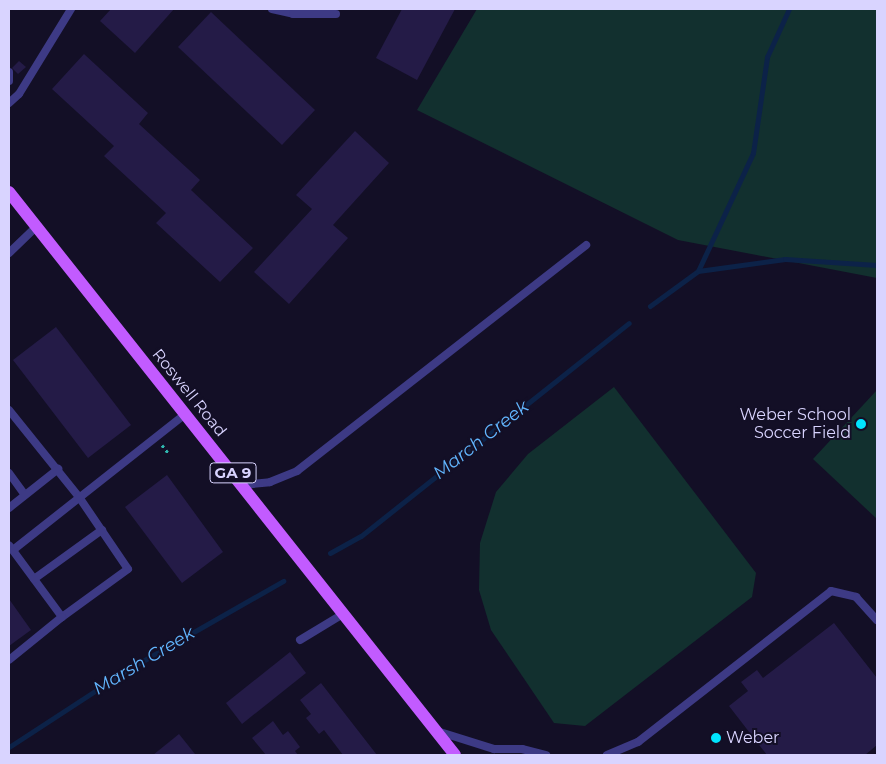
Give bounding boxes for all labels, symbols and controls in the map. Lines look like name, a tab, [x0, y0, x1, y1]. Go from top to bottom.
street label: Roswell Road	[148, 345, 230, 441]
water label: March Creek	[429, 396, 533, 484]
place label: Weber School Soccer Field	[739, 405, 851, 443]
marker: Weber School Soccer Field	[855, 418, 867, 430]
road number: GA 9	[209, 460, 257, 486]
water label: Marsh Creek	[89, 622, 199, 700]
place label: Weber	[726, 728, 779, 748]
marker: Weber	[710, 732, 722, 744]

